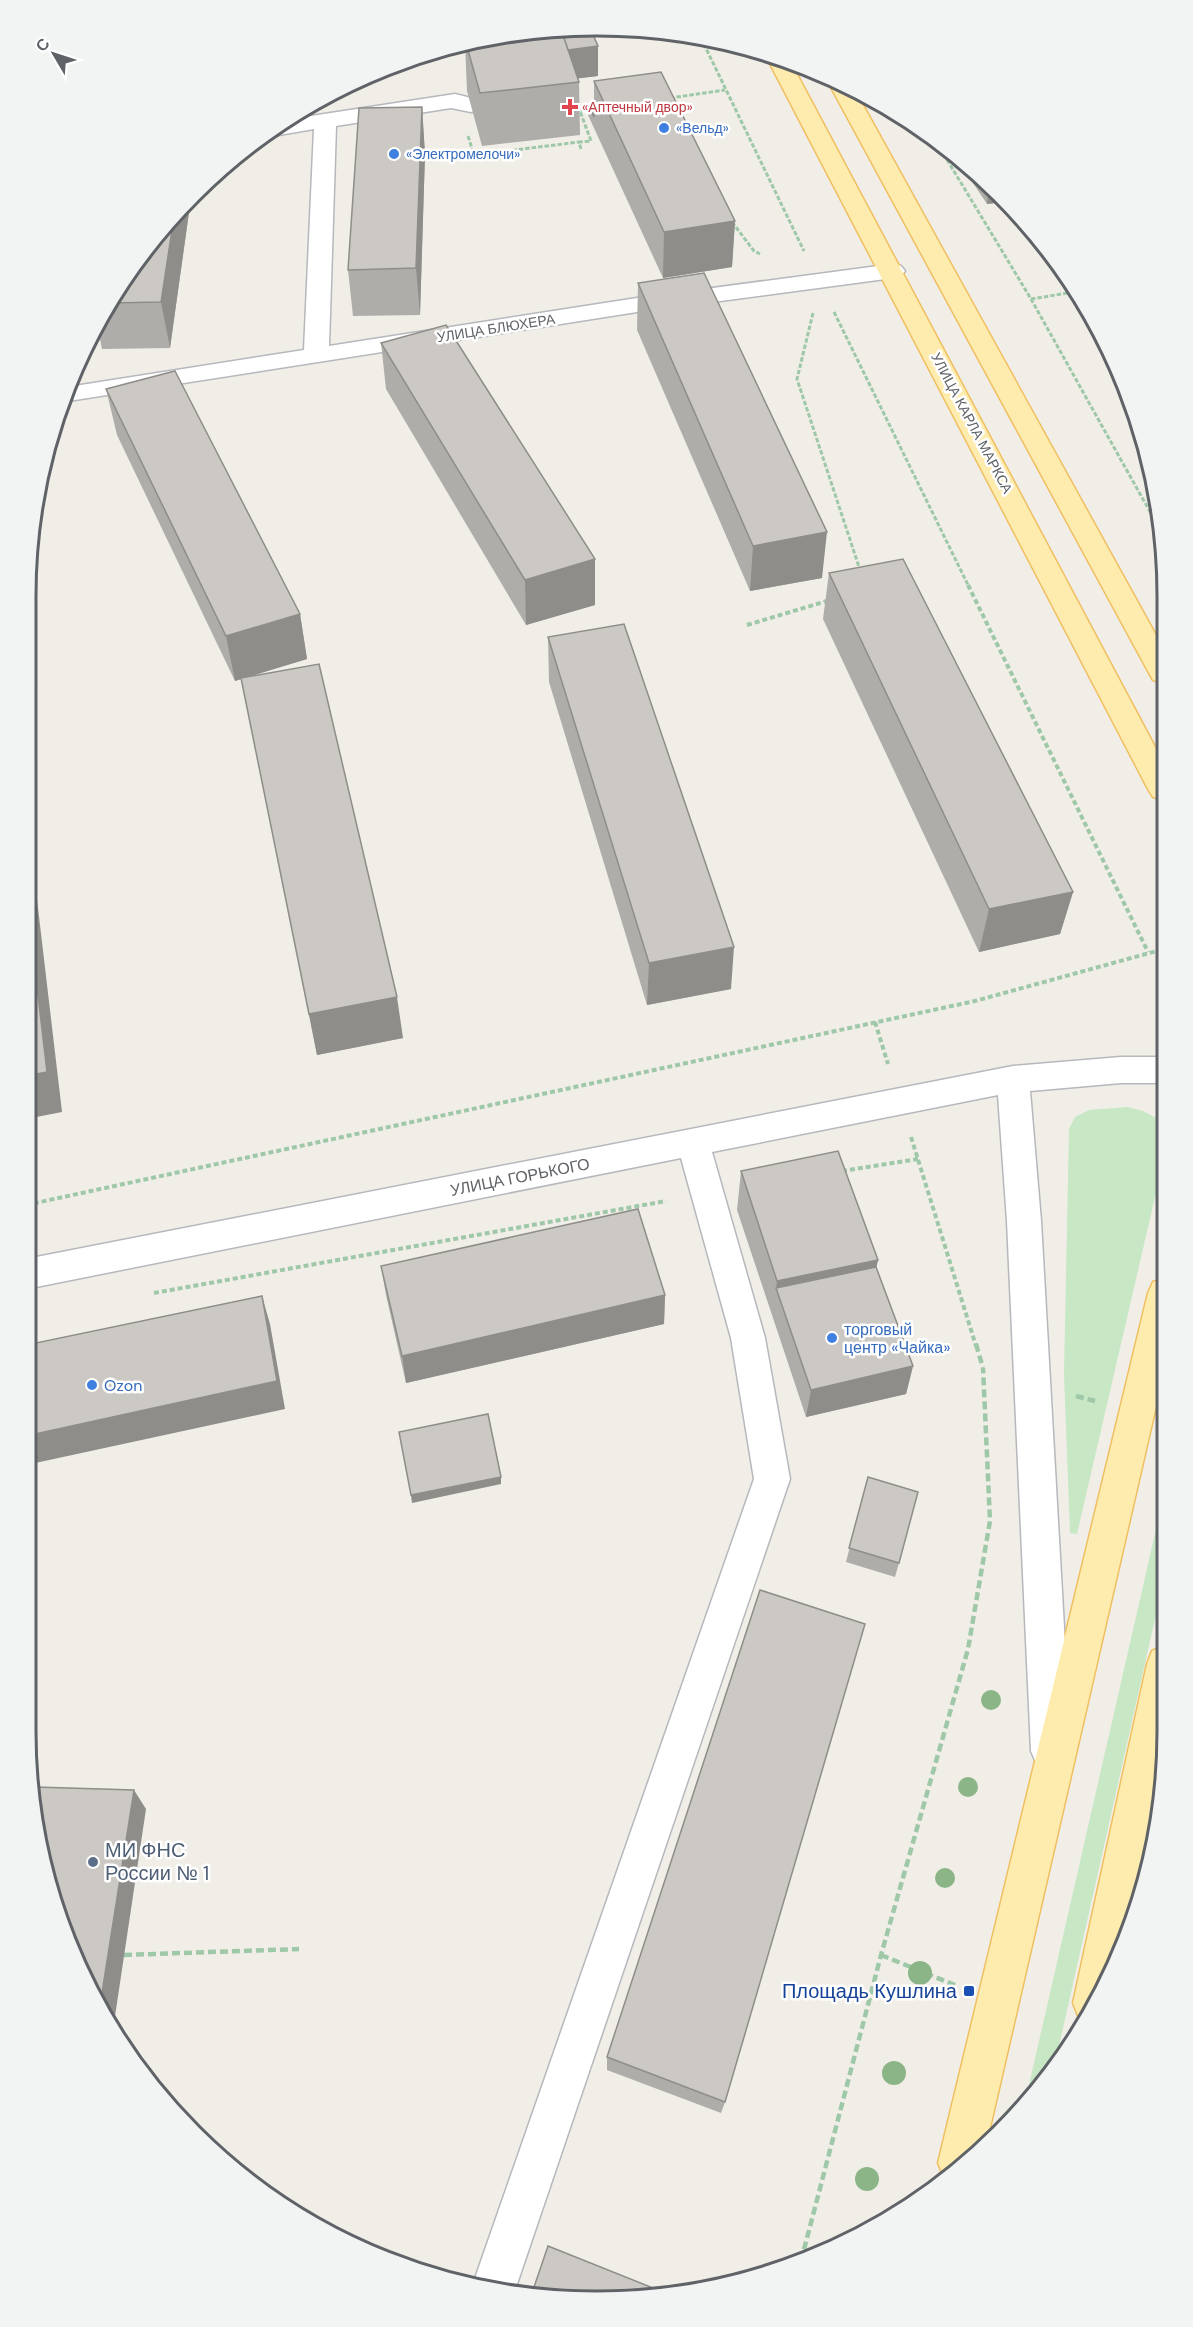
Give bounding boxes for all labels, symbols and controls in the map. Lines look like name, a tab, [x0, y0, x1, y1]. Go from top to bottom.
north arrow	[24, 24, 84, 84]
text: С	[31, 33, 55, 56]
place label: «Аптечный двор»	[582, 98, 693, 116]
marker: «Аптечный двор»	[563, 100, 577, 114]
place label: «Вельд»	[676, 119, 729, 137]
marker: «Вельд»	[657, 121, 671, 135]
place label: «Электромелочи»	[406, 145, 520, 163]
marker: «Электромелочи»	[387, 147, 401, 161]
street label: УЛИЦА БЛЮХЕРА	[436, 310, 557, 346]
street label: УЛИЦА КАРЛА МАРКСА	[927, 350, 1017, 497]
street label: УЛИЦА ГОРЬКОГО	[449, 1153, 591, 1201]
place label: торговый центр «Чайка»	[844, 1319, 950, 1358]
marker: торговый центр «Чайка»	[825, 1331, 839, 1345]
place label: Ozon	[104, 1375, 142, 1396]
marker: Ozon	[85, 1378, 99, 1392]
place label: МИ ФНС России № 1	[105, 1837, 209, 1886]
marker: МИ ФНС России № 1	[86, 1855, 100, 1869]
place label: Площадь Кушлина	[782, 1978, 958, 2004]
marker: Площадь Кушлина	[962, 1984, 976, 1998]

